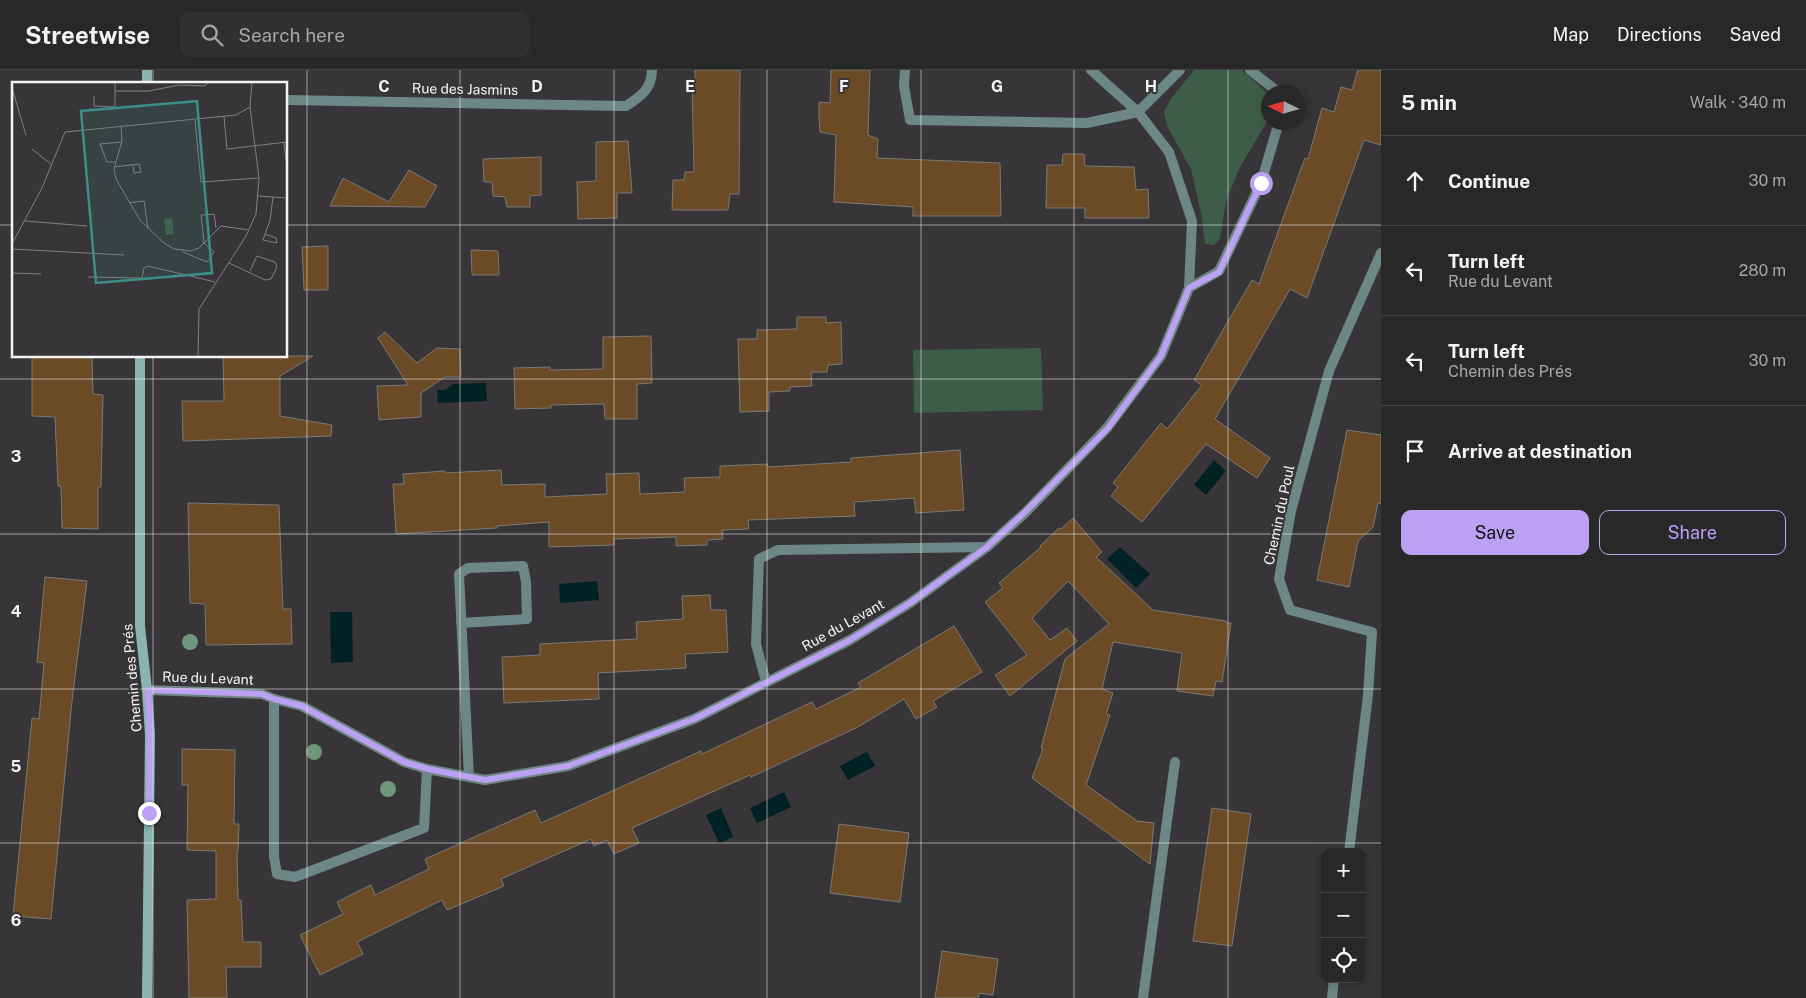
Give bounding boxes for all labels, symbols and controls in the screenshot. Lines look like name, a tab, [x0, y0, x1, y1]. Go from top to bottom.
search box	[180, 12, 530, 57]
text: Streetwise	[25, 21, 150, 49]
icon: search	[198, 21, 226, 49]
text: Search here	[238, 24, 345, 46]
text: Map	[1552, 24, 1589, 45]
text: Directions	[1617, 24, 1702, 45]
text: Saved	[1730, 24, 1781, 45]
text: C	[378, 77, 390, 96]
text: D	[531, 77, 543, 96]
text: E	[685, 77, 695, 96]
text: F	[839, 77, 849, 96]
text: G	[991, 77, 1003, 96]
text: H	[1145, 77, 1157, 96]
street label: Rue des Jasmins	[412, 80, 518, 98]
inset map	[12, 82, 288, 358]
north arrow	[1261, 85, 1306, 130]
text: 5 min	[1401, 90, 1457, 115]
text: Walk · 340 m	[1690, 93, 1786, 112]
icon: ahead	[1401, 167, 1429, 195]
text: Continue	[1448, 170, 1530, 192]
text: 30 m	[1749, 171, 1786, 190]
route start	[1250, 172, 1273, 195]
text: Turn left	[1448, 250, 1525, 272]
icon: left	[1401, 257, 1429, 285]
text: 280 m	[1739, 261, 1786, 280]
text: Rue du Levant	[1448, 272, 1553, 291]
text: Turn left	[1448, 340, 1525, 362]
icon: left	[1401, 347, 1429, 375]
text: 30 m	[1749, 351, 1786, 370]
text: Chemin des Prés	[1448, 362, 1572, 381]
icon: arrive	[1401, 437, 1429, 465]
text: Arrive at destination	[1448, 440, 1632, 462]
text: 3	[11, 447, 21, 466]
street label: Chemin du Poul	[1261, 464, 1297, 566]
button: Save	[1401, 510, 1589, 555]
button: Share	[1599, 510, 1786, 555]
street label: Rue du Levant	[799, 596, 887, 654]
text: 4	[11, 602, 22, 621]
street label: Chemin des Prés	[119, 623, 145, 733]
street label: Rue du Levant	[162, 668, 254, 688]
text: 5	[11, 757, 22, 776]
route end	[138, 802, 161, 825]
map controls	[1321, 848, 1366, 983]
button: +	[1321, 848, 1366, 893]
button: −	[1321, 893, 1366, 938]
text: 6	[11, 911, 21, 930]
button: locate	[1321, 938, 1366, 983]

